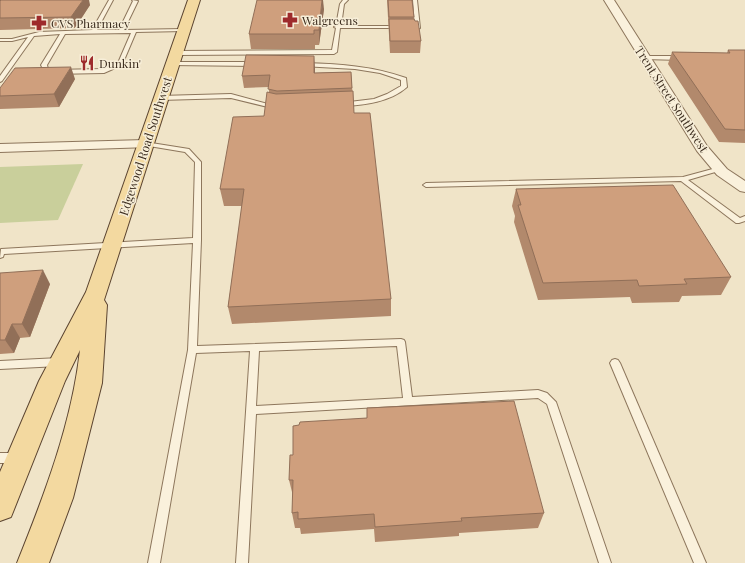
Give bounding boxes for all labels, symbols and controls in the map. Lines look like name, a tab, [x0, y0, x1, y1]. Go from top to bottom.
pharmacy icon: Walgreens	[281, 11, 299, 29]
place label: Walgreens	[301, 12, 358, 28]
pharmacy icon: CVS Pharmacy	[30, 14, 48, 32]
place label: CVS Pharmacy	[51, 15, 130, 31]
street label: Trent Street Southwest	[632, 43, 713, 156]
restaurant icon: Dunkin'	[78, 54, 96, 72]
place label: Dunkin'	[99, 55, 141, 71]
street label: Edgewood Road Southwest	[115, 74, 175, 217]

